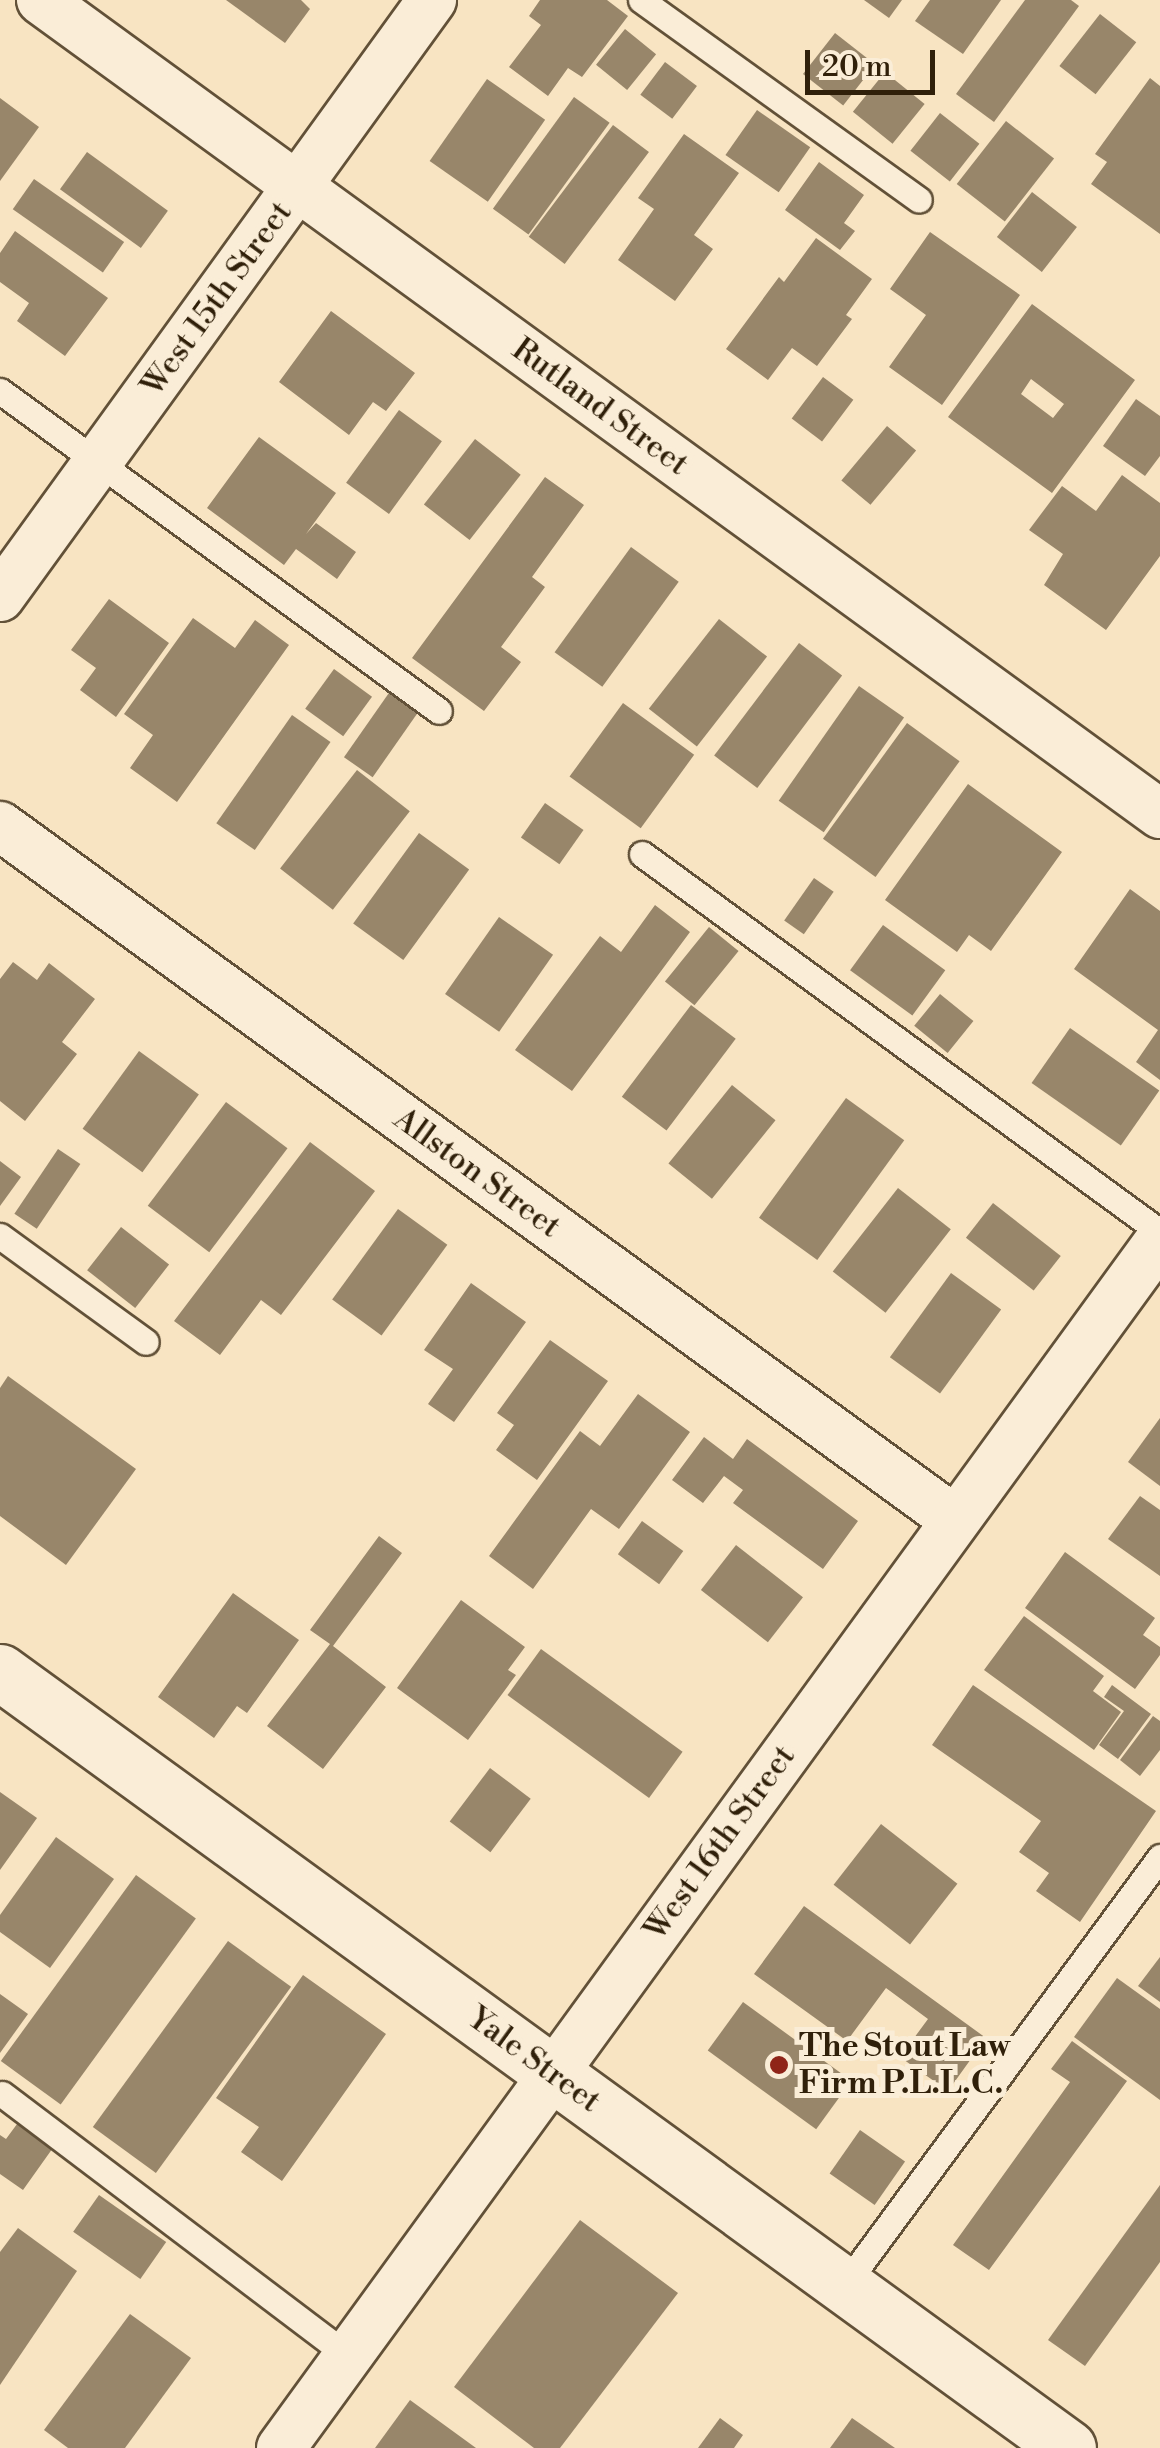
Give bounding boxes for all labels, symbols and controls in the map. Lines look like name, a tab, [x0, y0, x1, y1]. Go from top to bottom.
scale bar	[810, 30, 940, 92]
text: 20 m	[822, 48, 891, 86]
street label: West 15th Street	[134, 194, 300, 404]
street label: Rutland Street	[504, 330, 696, 484]
street label: Allston Street	[386, 1100, 568, 1246]
street label: West 16th Street	[636, 1738, 804, 1948]
street label: Yale Street	[460, 1999, 608, 2121]
place label: The Stout Law Firm P.L.L.C.	[799, 2028, 1010, 2103]
marker: The Stout Law Firm P.L.L.C.	[768, 2054, 790, 2076]

